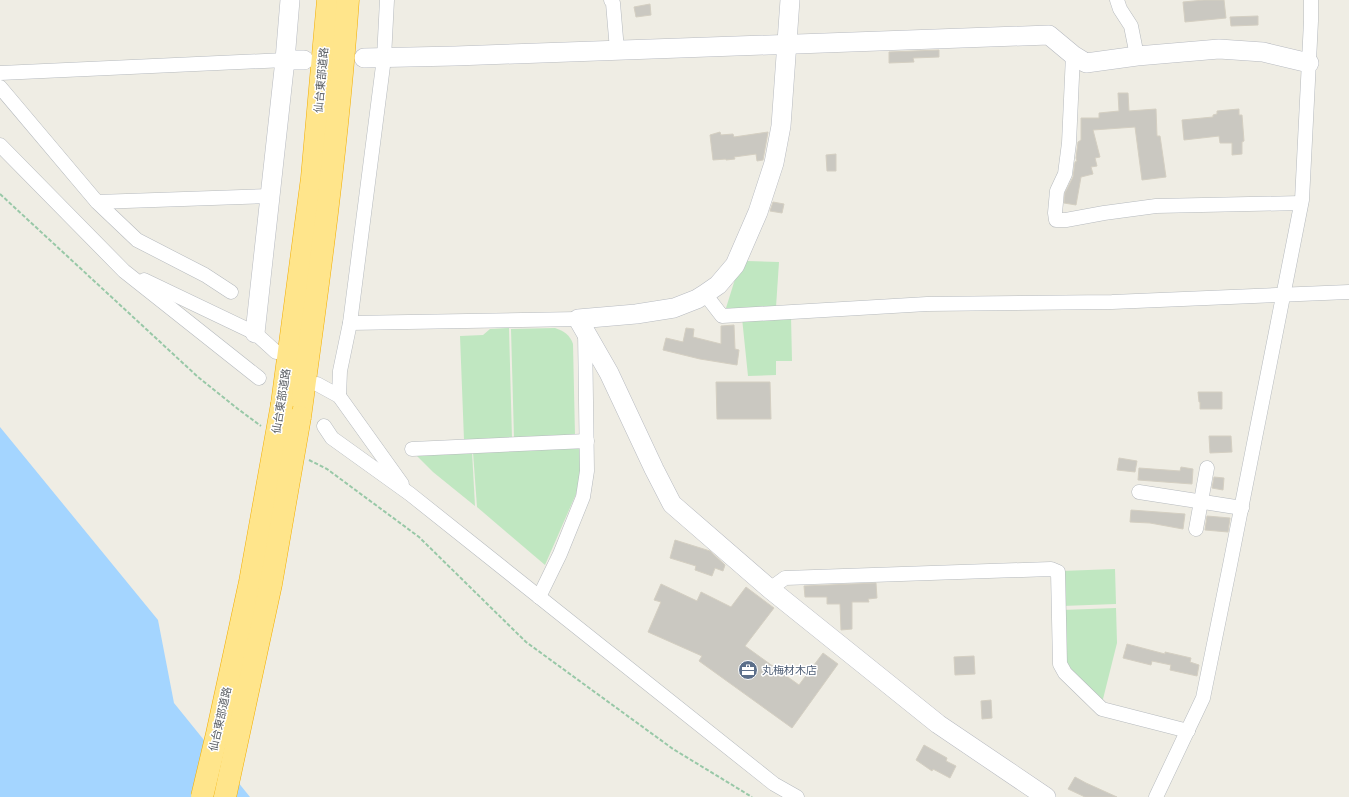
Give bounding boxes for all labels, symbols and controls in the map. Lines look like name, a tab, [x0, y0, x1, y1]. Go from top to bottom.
street label: 仙台東部道路	[310, 46, 331, 113]
street label: 仙台東部道路	[268, 367, 293, 435]
office icon: 丸梅材木店	[737, 659, 759, 681]
place label: 丸梅材木店	[762, 662, 817, 677]
street label: 仙台東部道路	[205, 685, 234, 753]

